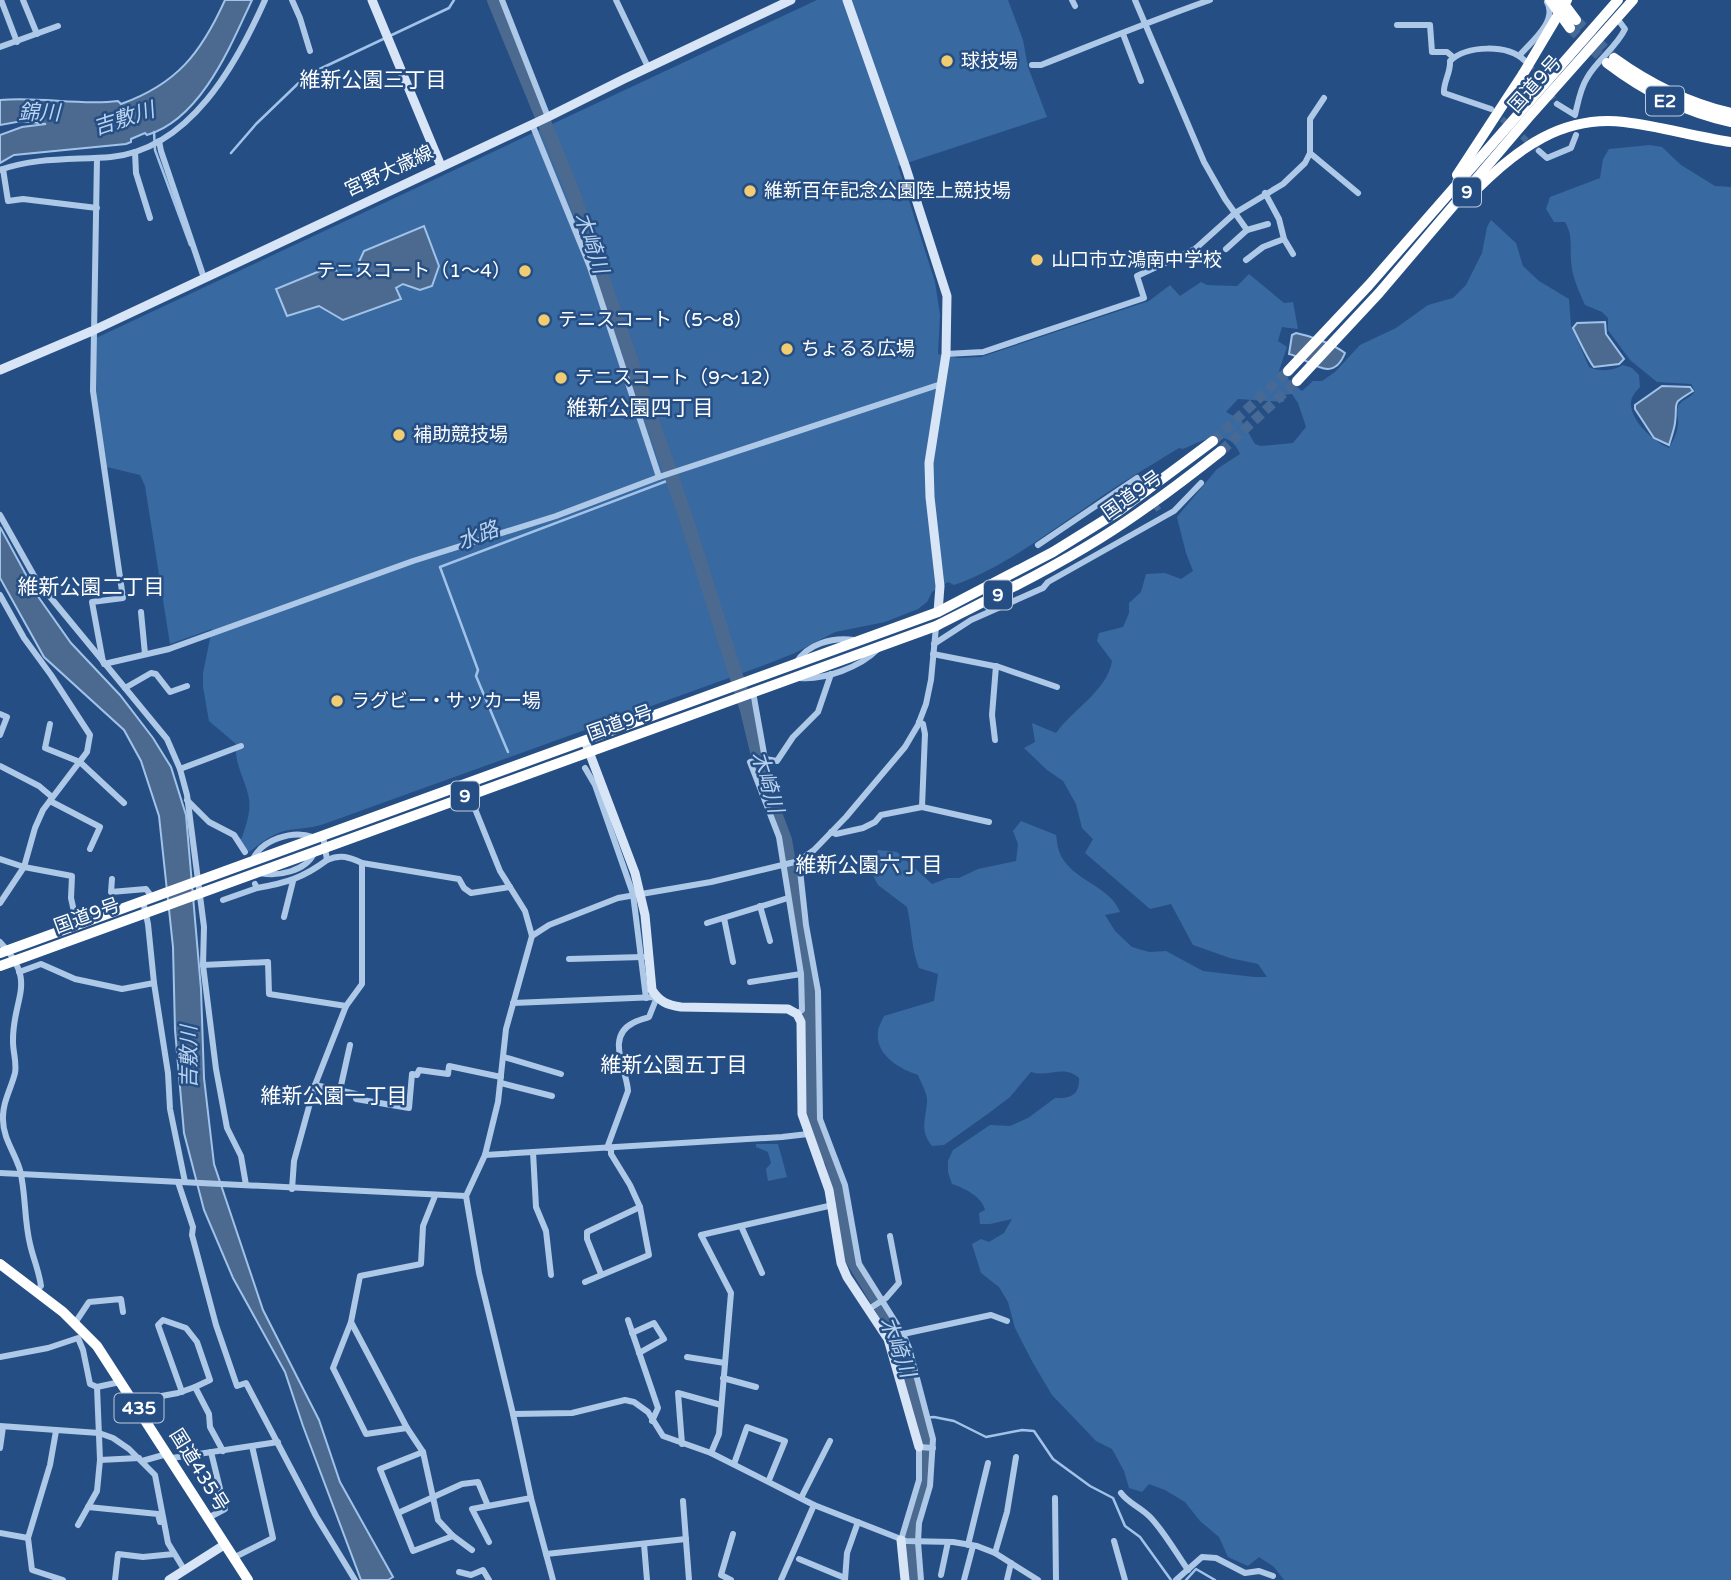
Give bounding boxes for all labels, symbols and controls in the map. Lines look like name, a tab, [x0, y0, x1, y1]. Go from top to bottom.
place label: 球技場	[961, 50, 1018, 72]
street label: 国道9号	[1504, 51, 1566, 117]
marker: 球技場	[939, 53, 955, 69]
district label: 維新公園三丁目	[300, 68, 447, 93]
road number: E2	[1646, 86, 1684, 116]
water label: 吉敷川	[90, 97, 160, 141]
water label: 錦川	[18, 100, 62, 126]
street label: 宮野大歳線	[341, 141, 437, 201]
road number: 9	[1453, 177, 1481, 206]
place label: 維新百年記念公園陸上競技場	[764, 180, 1011, 202]
marker: 維新百年記念公園陸上競技場	[742, 183, 758, 199]
water label: 木崎川	[569, 209, 614, 279]
place label: 山口市立鴻南中学校	[1051, 249, 1222, 271]
marker: 山口市立鴻南中学校	[1029, 252, 1045, 268]
place label: テニスコート（1～4）	[316, 260, 511, 282]
marker: テニスコート（1～4）	[517, 263, 533, 279]
place label: テニスコート（5～8）	[558, 309, 753, 331]
marker: テニスコート（5～8）	[536, 312, 552, 328]
place label: ちょるる広場	[801, 338, 915, 360]
marker: ちょるる広場	[779, 341, 795, 357]
place label: テニスコート（9～12）	[575, 367, 782, 389]
marker: テニスコート（9～12）	[553, 370, 569, 386]
district label: 維新公園四丁目	[567, 396, 714, 421]
place label: 補助競技場	[413, 424, 508, 446]
marker: 補助競技場	[391, 427, 407, 443]
street label: 国道9号	[1097, 466, 1167, 524]
water label: 水路	[454, 516, 504, 555]
district label: 維新公園二丁目	[18, 575, 165, 600]
road number: 9	[984, 580, 1012, 610]
place label: ラグビー・サッカー場	[351, 690, 541, 712]
marker: ラグビー・サッカー場	[329, 693, 345, 709]
street label: 国道9号	[584, 701, 656, 745]
water label: 木崎川	[746, 748, 789, 818]
road number: 9	[451, 782, 479, 810]
district label: 維新公園六丁目	[796, 853, 943, 878]
street label: 国道9号	[51, 894, 123, 938]
water label: 吉敷川	[177, 1024, 202, 1089]
district label: 維新公園五丁目	[601, 1053, 748, 1078]
district label: 維新公園一丁目	[261, 1084, 408, 1109]
water label: 木崎川	[874, 1313, 921, 1383]
road number: 435	[114, 1394, 164, 1422]
street label: 国道435号	[165, 1425, 233, 1515]

